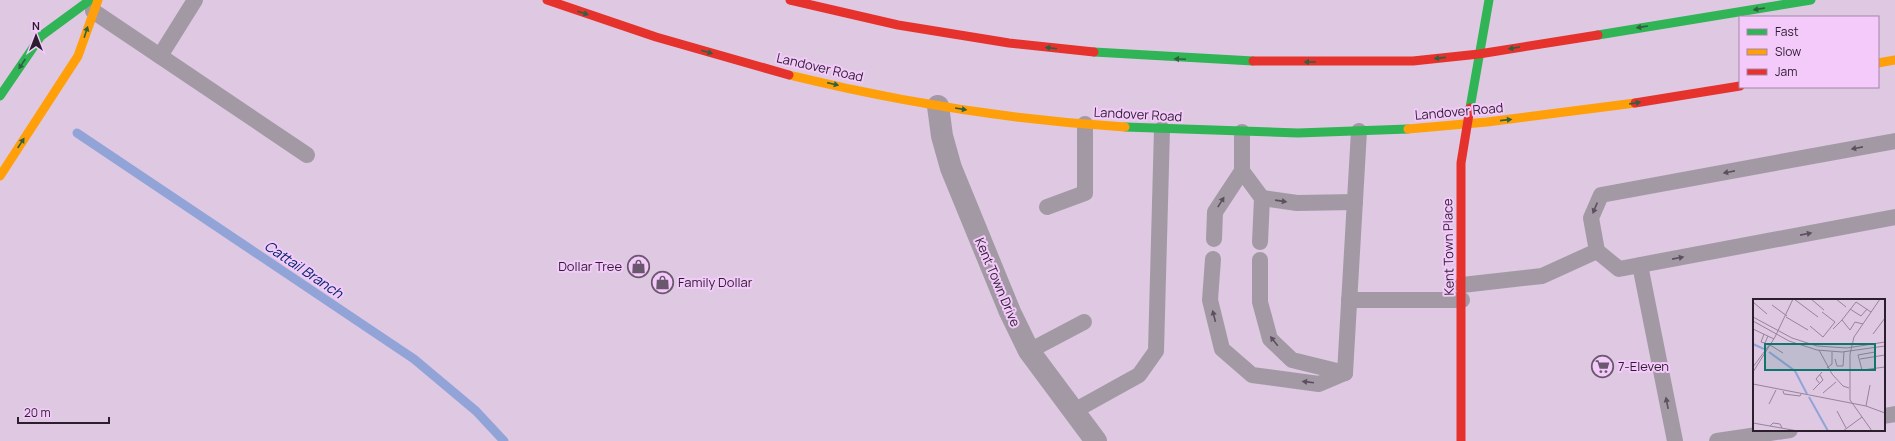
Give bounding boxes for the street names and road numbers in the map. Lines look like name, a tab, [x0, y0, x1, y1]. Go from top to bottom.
street label: Landover Road	[775, 48, 865, 86]
street label: Landover Road	[1414, 98, 1504, 124]
street label: Landover Road	[1093, 103, 1183, 125]
street label: Kent Town Place	[1438, 198, 1458, 296]
street label: Kent Town Drive	[971, 235, 1025, 330]

